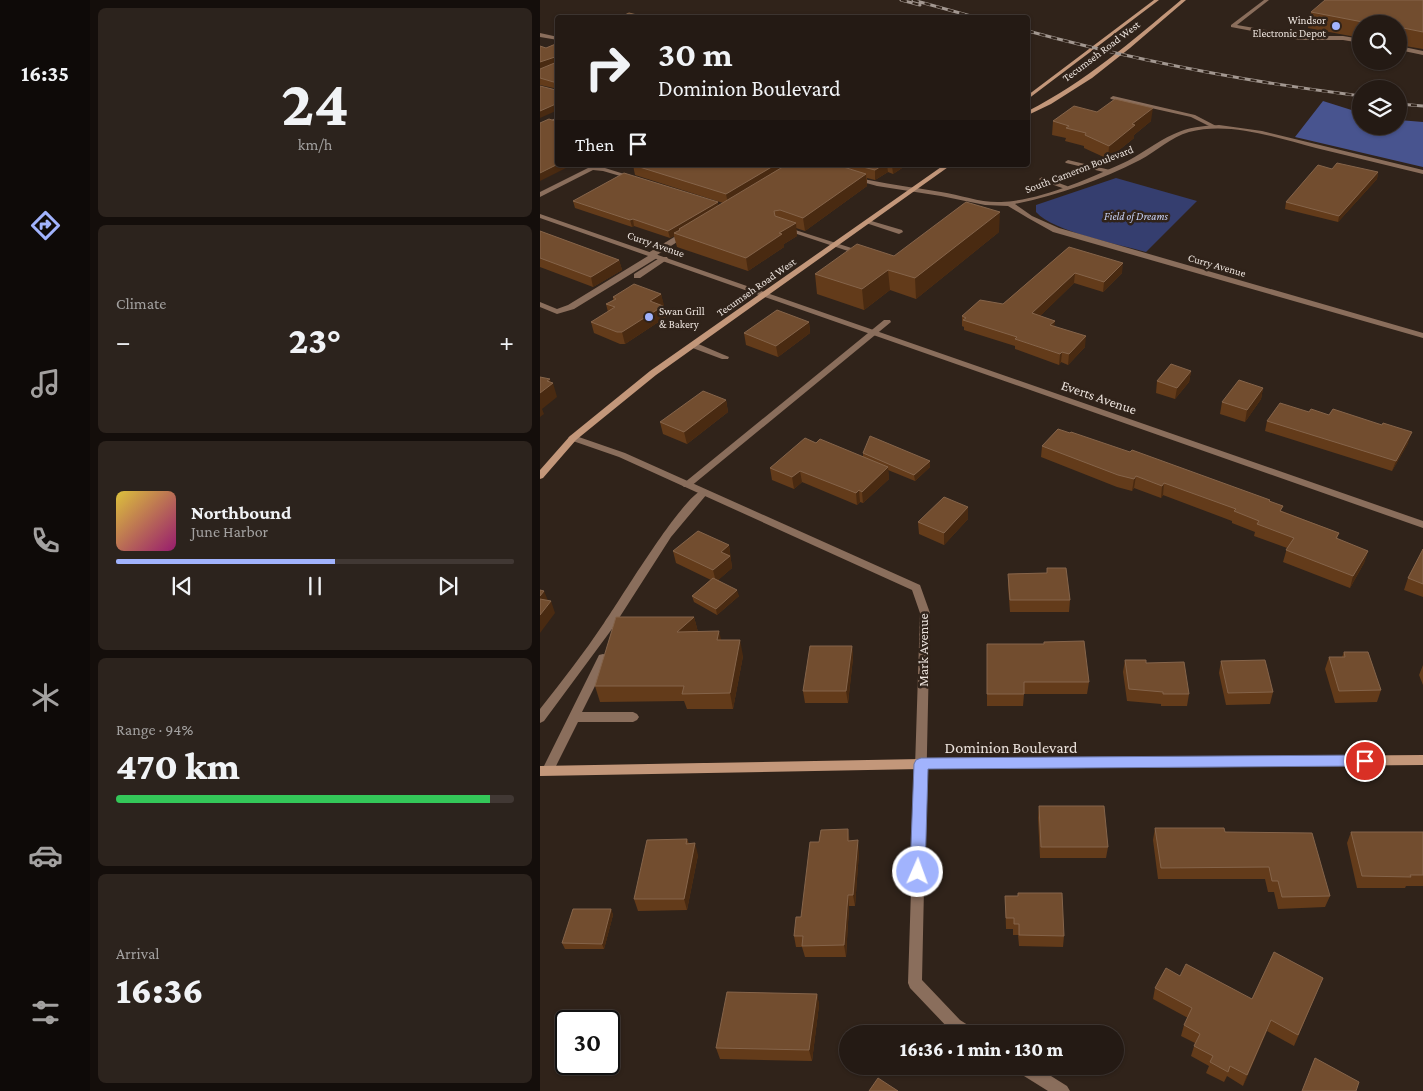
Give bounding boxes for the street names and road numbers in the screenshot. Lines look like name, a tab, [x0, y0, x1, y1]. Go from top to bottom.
street label: Tecumseh Road West	[1060, 18, 1142, 84]
street label: South Cameron Boulevard	[1023, 143, 1135, 195]
street label: Curry Avenue	[626, 229, 686, 260]
street label: Curry Avenue	[1186, 251, 1247, 280]
street label: Tecumseh Road West	[714, 255, 798, 319]
street label: Everts Avenue	[1059, 377, 1139, 417]
street label: Mark Avenue	[915, 613, 931, 687]
street label: Dominion Boulevard	[945, 739, 1078, 756]

